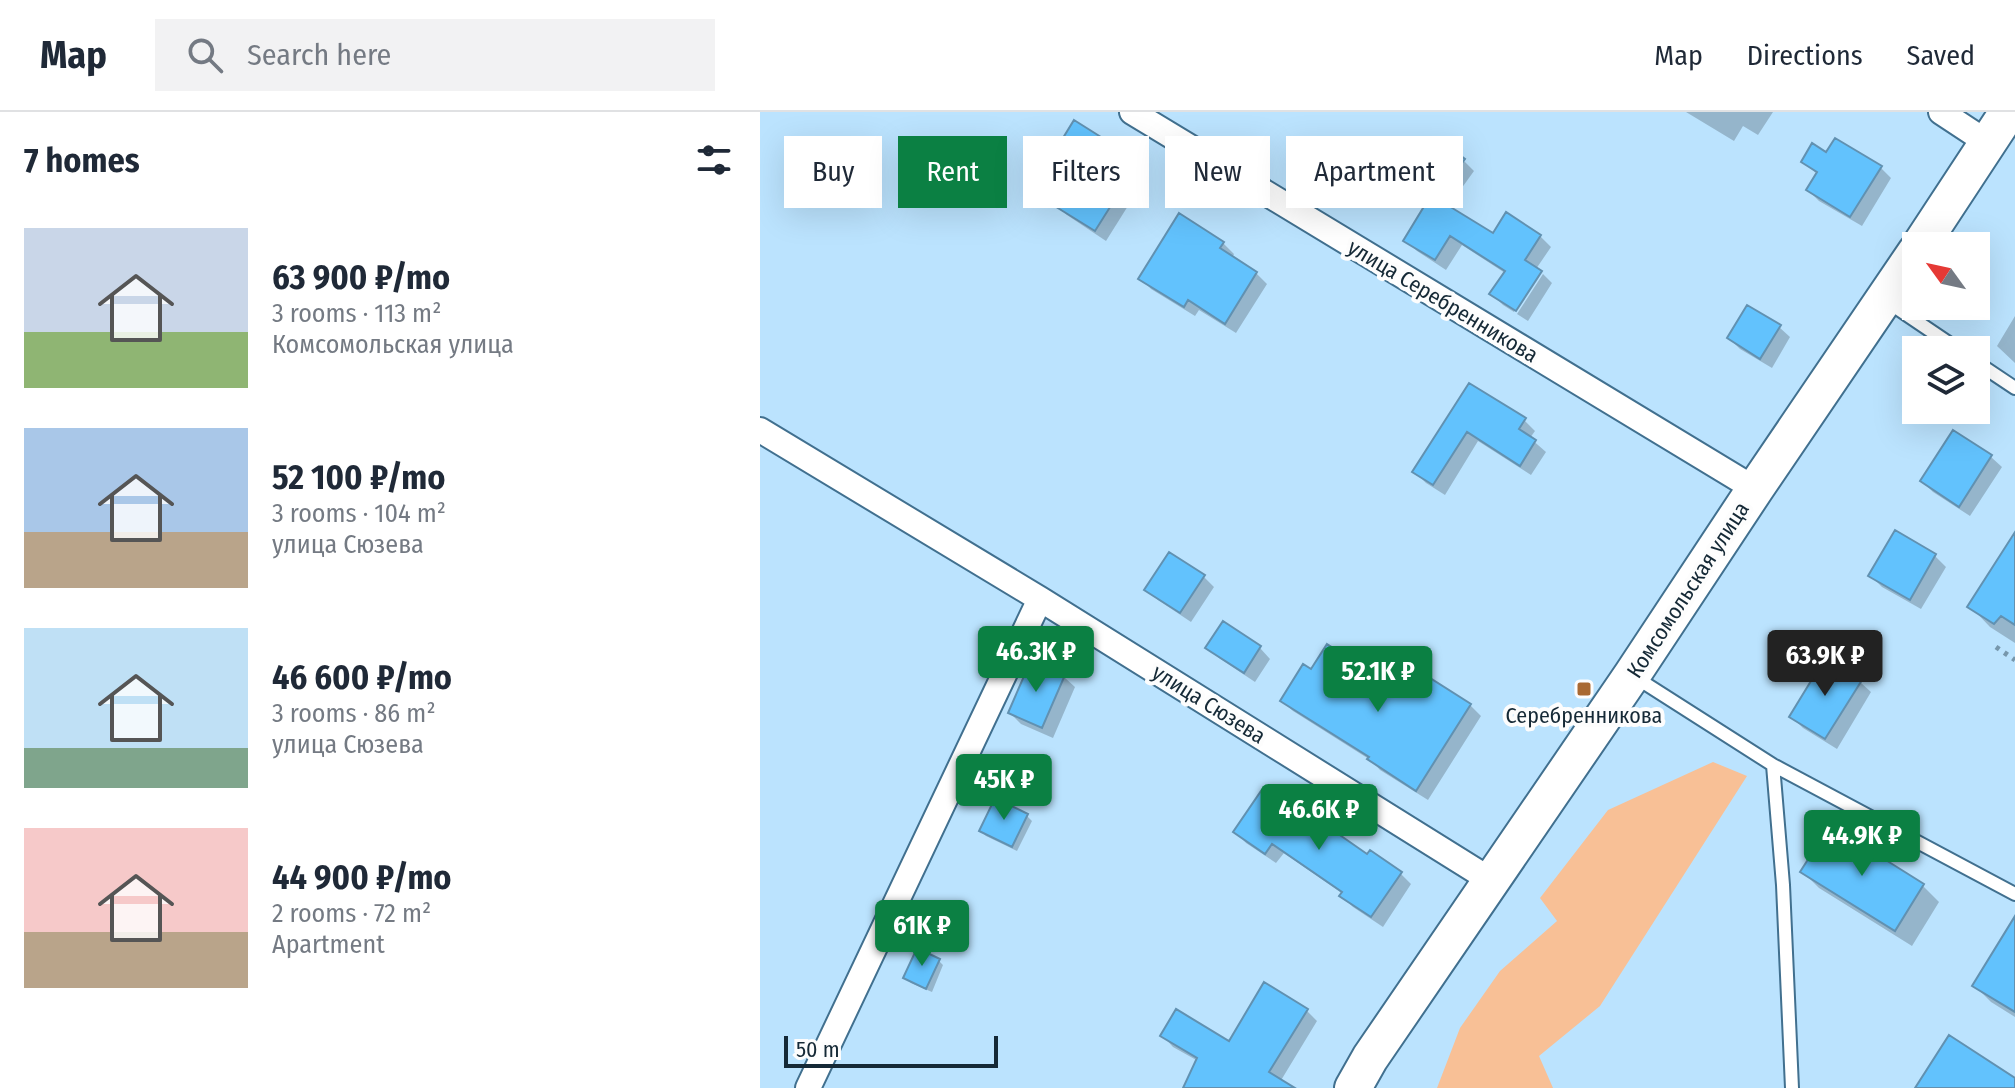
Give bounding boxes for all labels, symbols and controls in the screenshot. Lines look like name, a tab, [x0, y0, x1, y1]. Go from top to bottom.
search box	[155, 19, 715, 91]
text: Map	[40, 32, 107, 78]
icon: search	[183, 33, 227, 77]
text: Search here	[247, 37, 391, 73]
text: Map	[1654, 39, 1703, 72]
text: Directions	[1747, 39, 1863, 72]
text: Saved	[1907, 39, 1975, 72]
chip: Buy	[784, 136, 882, 208]
chip: Rent	[898, 136, 1007, 208]
chip: Filters	[1023, 136, 1149, 208]
chip: New	[1165, 136, 1270, 208]
chip: Apartment	[1286, 136, 1463, 208]
icon: filters	[692, 138, 736, 182]
text: 7 homes	[24, 140, 140, 181]
north arrow	[1902, 232, 1990, 320]
map controls	[1902, 232, 1990, 424]
street label: улица Серебренникова	[1343, 234, 1543, 368]
text: 63 900 ₽/mo	[272, 257, 450, 298]
icon: home	[88, 260, 184, 356]
text: 3 rooms · 113 m²	[272, 298, 441, 329]
text: Комсомольская улица	[272, 329, 514, 360]
button: layers	[1902, 336, 1990, 424]
text: 52 100 ₽/mo	[272, 457, 445, 498]
icon: home	[88, 460, 184, 556]
street label: Комсомольская улица	[1621, 497, 1755, 683]
text: 3 rooms · 104 m²	[272, 498, 446, 529]
text: улица Сюзева	[272, 529, 424, 560]
pin: 46.3K ₽	[962, 626, 1110, 694]
pin: 63.9K ₽	[1751, 630, 1899, 698]
text: 46.3K ₽	[996, 636, 1076, 667]
text: 63.9K ₽	[1785, 640, 1865, 671]
pin: 52.1K ₽	[1304, 646, 1452, 714]
text: 52.1K ₽	[1341, 656, 1415, 687]
text: 46 600 ₽/mo	[272, 657, 452, 698]
street label: улица Сюзева	[1147, 659, 1271, 749]
icon: home	[88, 660, 184, 756]
marker: Серебренникова	[1575, 680, 1593, 698]
text: 3 rooms · 86 m²	[272, 698, 436, 729]
place label: Серебренникова	[1506, 702, 1662, 729]
text: улица Сюзева	[272, 729, 424, 760]
pin: 45K ₽	[948, 754, 1060, 822]
text: 45K ₽	[974, 764, 1034, 795]
pin: 46.6K ₽	[1245, 784, 1393, 852]
text: 46.6K ₽	[1279, 794, 1359, 825]
pin: 44.9K ₽	[1788, 810, 1936, 878]
text: 44.9K ₽	[1822, 820, 1902, 851]
text: 44 900 ₽/mo	[272, 857, 452, 898]
icon: home	[88, 860, 184, 956]
text: 2 rooms · 72 m²	[272, 898, 431, 929]
pin: 61K ₽	[866, 900, 978, 968]
text: 61K ₽	[893, 910, 951, 941]
text: Apartment	[272, 929, 385, 960]
scale bar	[784, 1032, 998, 1068]
text: 50 m	[796, 1036, 840, 1063]

